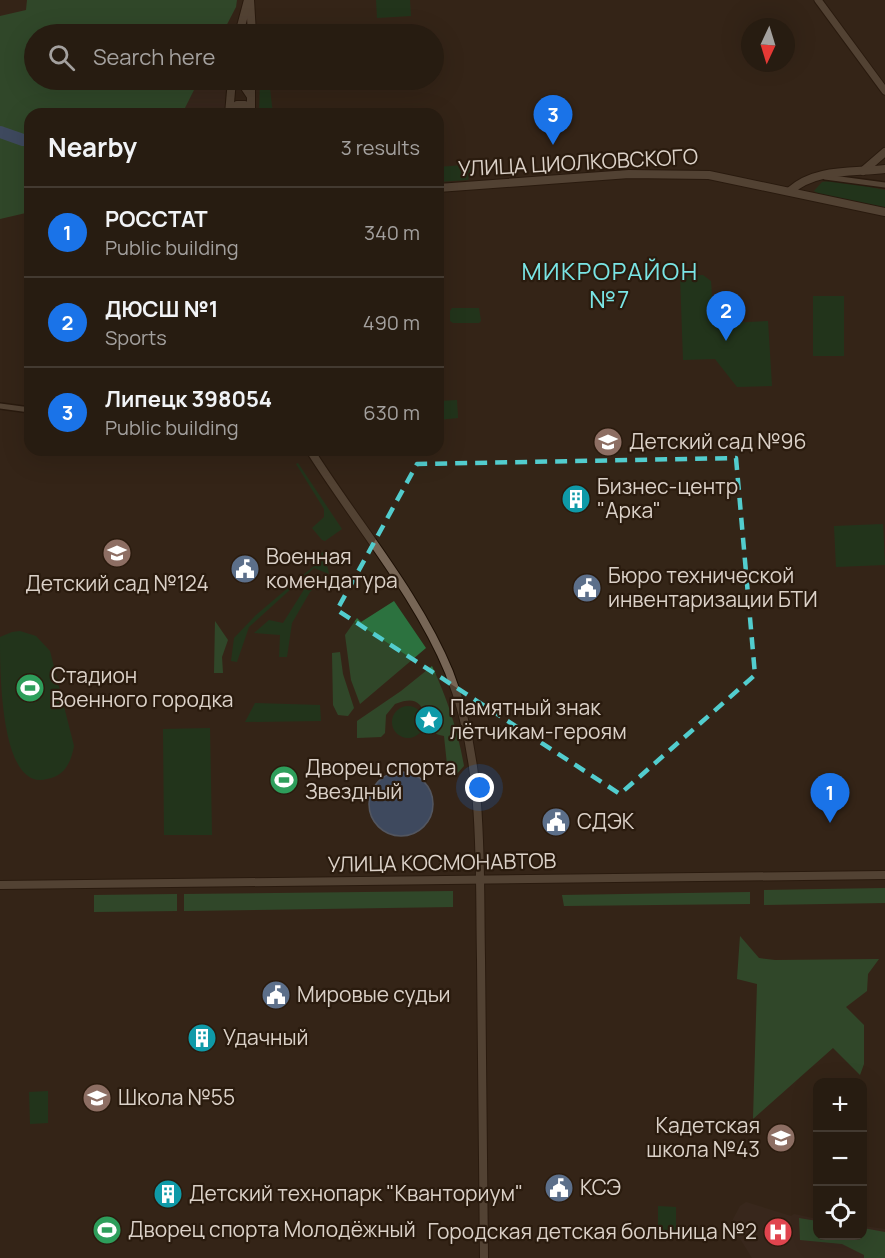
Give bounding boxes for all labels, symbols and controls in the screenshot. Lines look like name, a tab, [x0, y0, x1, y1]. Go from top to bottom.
north arrow	[741, 18, 795, 72]
search box	[24, 24, 444, 90]
icon: search	[45, 41, 78, 74]
text: Search here	[93, 42, 215, 72]
pin: 3	[534, 96, 572, 145]
text: Nearby	[48, 129, 137, 165]
text: 3 results	[341, 134, 420, 161]
street label: УЛИЦА ЦИОЛКОВСКОГО	[457, 142, 699, 182]
text: РОССТАТ	[105, 204, 208, 234]
text: 1	[63, 219, 72, 246]
text: 340 m	[364, 219, 420, 246]
text: Public building	[105, 234, 239, 261]
district label: МИКРОРАЙОН №7	[521, 254, 699, 315]
pin: 2	[706, 292, 746, 341]
text: ДЮСШ №1	[105, 294, 218, 324]
text: 2	[62, 309, 73, 336]
text: 490 m	[363, 309, 420, 336]
text: Sports	[105, 324, 167, 351]
text: Липецк 398054	[105, 384, 272, 414]
text: 3	[62, 399, 73, 426]
text: 630 m	[363, 399, 420, 426]
text: Public building	[105, 414, 239, 441]
school or university icon: Детский сад №96	[592, 426, 624, 458]
place label: Детский сад №96	[629, 427, 806, 455]
place label: Бизнес-центр "Арка"	[597, 472, 738, 524]
building icon: Бизнес-центр "Арка"	[560, 483, 592, 515]
school or university icon: Детский сад №124	[101, 537, 133, 569]
place label: Военная комендатура	[266, 542, 398, 594]
public building icon: Военная комендатура	[229, 553, 261, 585]
place label: Бюро технической инвентаризации БТИ	[608, 561, 818, 613]
place label: Детский сад №124	[25, 569, 209, 597]
public building icon: Бюро технической инвентаризации БТИ	[571, 572, 603, 604]
place label: Стадион Военного городка	[51, 661, 233, 713]
sports icon: Стадион Военного городка	[14, 672, 46, 704]
place label: Памятный знак лётчикам-героям	[450, 693, 627, 745]
place icon: Памятный знак лётчикам-героям	[413, 704, 445, 736]
place label: Дворец спорта Звездный	[305, 753, 456, 805]
sports icon: Дворец спорта Звездный	[268, 764, 300, 796]
your location	[465, 773, 494, 802]
pin: 1	[810, 774, 850, 823]
public building icon: СДЭК	[540, 806, 572, 838]
place label: СДЭК	[577, 807, 635, 835]
street label: УЛИЦА КОСМОНАВТОВ	[327, 846, 557, 878]
public building icon: Мировые судьи	[260, 979, 292, 1011]
place label: Мировые судьи	[297, 980, 451, 1008]
building icon: Удачный	[186, 1022, 218, 1054]
place label: Удачный	[223, 1023, 309, 1051]
map controls	[813, 1078, 867, 1240]
button: +	[813, 1078, 867, 1132]
school or university icon: Школа №55	[81, 1082, 113, 1114]
place label: Школа №55	[118, 1083, 235, 1111]
place label: Кадетская школа №43	[646, 1111, 760, 1163]
school or university icon: Кадетская школа №43	[765, 1122, 797, 1154]
button: −	[813, 1132, 867, 1186]
public building icon: КСЭ	[543, 1172, 575, 1204]
place label: КСЭ	[580, 1173, 621, 1201]
building icon: Детский технопарк "Кванториум"	[152, 1178, 184, 1210]
place label: Детский технопарк "Кванториум"	[189, 1179, 523, 1207]
button: locate	[813, 1186, 867, 1240]
sports icon: Дворец спорта Молодёжный	[91, 1214, 123, 1246]
place label: Дворец спорта Молодёжный	[128, 1215, 416, 1243]
hospital icon: Городская детская больница №2	[762, 1216, 794, 1248]
place label: Городская детская больница №2	[428, 1217, 757, 1245]

